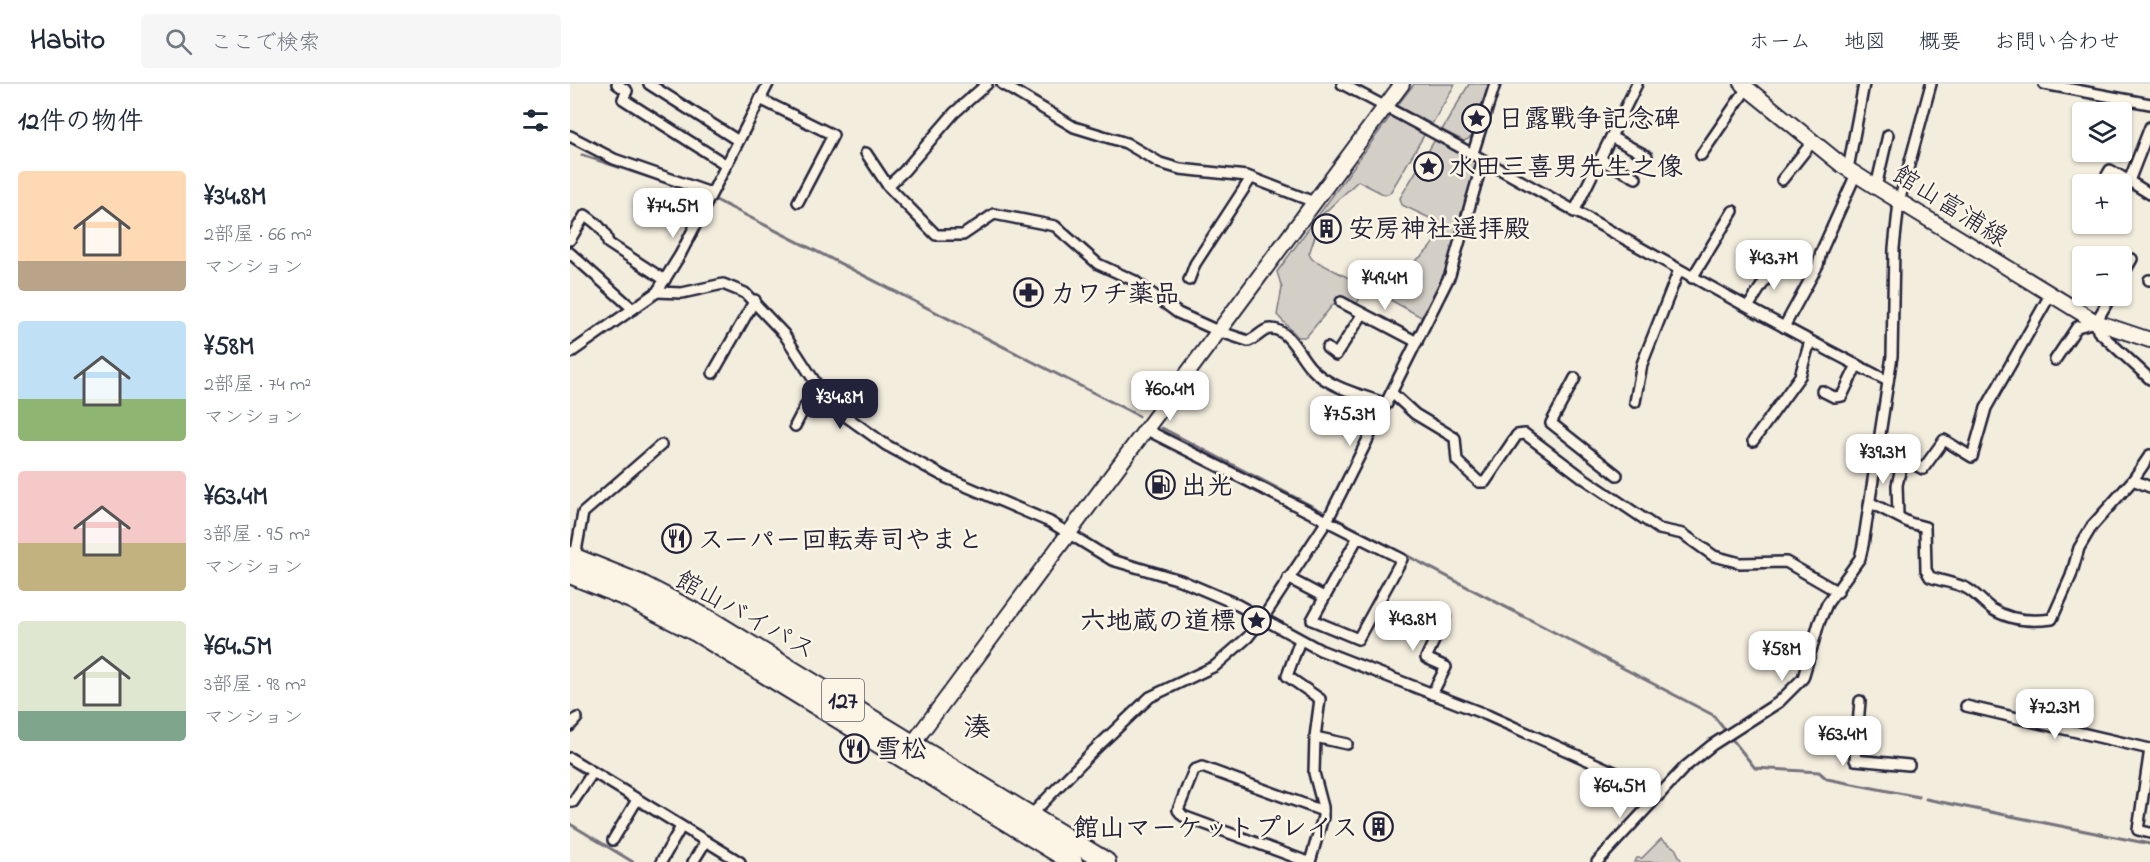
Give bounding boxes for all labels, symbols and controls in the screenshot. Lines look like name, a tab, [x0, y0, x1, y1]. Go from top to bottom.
search box	[141, 14, 561, 68]
text: Habito	[30, 21, 105, 62]
icon: search	[162, 25, 195, 58]
text: ここで検索	[210, 28, 320, 60]
text: ホーム	[1749, 28, 1811, 58]
text: 地図	[1844, 28, 1886, 58]
text: 概要	[1919, 28, 1961, 58]
text: お問い合わせ	[1994, 28, 2120, 58]
place icon: 日露戰争記念碑	[1461, 102, 1493, 134]
place label: 日露戰争記念碑	[1498, 102, 1680, 140]
map controls	[2072, 102, 2132, 306]
button: layers	[2072, 102, 2132, 162]
text: 12件の物件	[18, 104, 143, 142]
icon: filters	[519, 104, 552, 137]
place icon: 水田三喜男先生之像	[1412, 150, 1444, 182]
place label: 水田三喜男先生之像	[1449, 150, 1683, 188]
street label: 館山富浦線	[1884, 157, 2015, 258]
button: +	[2072, 174, 2132, 234]
text: ¥34.8M	[204, 179, 266, 217]
pin: ¥74.5M	[624, 188, 722, 239]
text: ¥74.5M	[647, 193, 699, 222]
icon: home	[66, 195, 138, 267]
building icon: 安房神社遥拝殿	[1311, 212, 1343, 244]
place label: 安房神社遥拝殿	[1348, 212, 1530, 250]
text: 2部屋 · 66 m²	[204, 221, 312, 250]
pin: ¥43.7M	[1725, 240, 1823, 291]
text: ¥43.7M	[1750, 245, 1798, 274]
button: −	[2072, 246, 2132, 306]
text: マンション	[204, 254, 303, 283]
pin: ¥49.4M	[1336, 260, 1434, 311]
text: ¥49.4M	[1362, 265, 1408, 294]
pharmacy icon: カワチ薬品	[1013, 277, 1045, 309]
place label: カワチ薬品	[1050, 277, 1180, 315]
text: ¥58M	[204, 329, 255, 367]
icon: home	[66, 345, 138, 417]
text: 2部屋 · 74 m²	[204, 371, 311, 400]
pin: ¥60.4M	[1121, 371, 1219, 422]
text: ¥60.4M	[1145, 376, 1195, 405]
pin: ¥34.8M	[791, 379, 889, 430]
text: ¥34.8M	[816, 384, 864, 413]
pin: ¥75.3M	[1301, 396, 1399, 447]
text: ¥75.3M	[1324, 401, 1376, 430]
text: マンション	[204, 404, 303, 433]
pin: ¥39.3M	[1834, 434, 1932, 485]
text: ¥39.3M	[1860, 439, 1906, 468]
fuel station icon: 出光	[1144, 469, 1176, 501]
place label: 出光	[1181, 469, 1233, 507]
text: ¥63.4M	[204, 479, 268, 517]
icon: home	[66, 495, 138, 567]
text: 3部屋 · 95 m²	[204, 521, 310, 550]
restaurant icon: スーパー回転寿司やまと	[661, 523, 693, 555]
place label: スーパー回転寿司やまと	[698, 523, 983, 561]
text: マンション	[204, 554, 303, 583]
street label: 館山バイパス	[667, 562, 822, 671]
pin: ¥43.8M	[1364, 601, 1462, 652]
place label: 六地蔵の道標	[1080, 604, 1236, 642]
place icon: 六地蔵の道標	[1241, 604, 1273, 636]
text: ¥43.8M	[1389, 606, 1437, 635]
text: ¥64.5M	[204, 629, 272, 667]
pin: ¥58M	[1746, 631, 1818, 682]
text: ¥58M	[1763, 636, 1801, 665]
icon: home	[66, 645, 138, 717]
text: 3部屋 · 98 m²	[204, 671, 307, 700]
road number: 127	[822, 679, 864, 721]
pin: ¥72.3M	[2006, 689, 2104, 740]
text: ¥72.3M	[2030, 694, 2080, 723]
text: マンション	[204, 704, 303, 733]
district label: 湊	[964, 710, 991, 749]
pin: ¥63.4M	[1794, 716, 1892, 767]
text: ¥63.4M	[1818, 721, 1868, 750]
restaurant icon: 雪松	[838, 732, 870, 764]
place label: 雪松	[875, 732, 927, 770]
pin: ¥64.5M	[1571, 768, 1669, 819]
text: ¥64.5M	[1594, 773, 1646, 802]
place label: 館山マーケットプレイス	[1073, 811, 1358, 849]
building icon: 館山マーケットプレイス	[1363, 811, 1395, 843]

